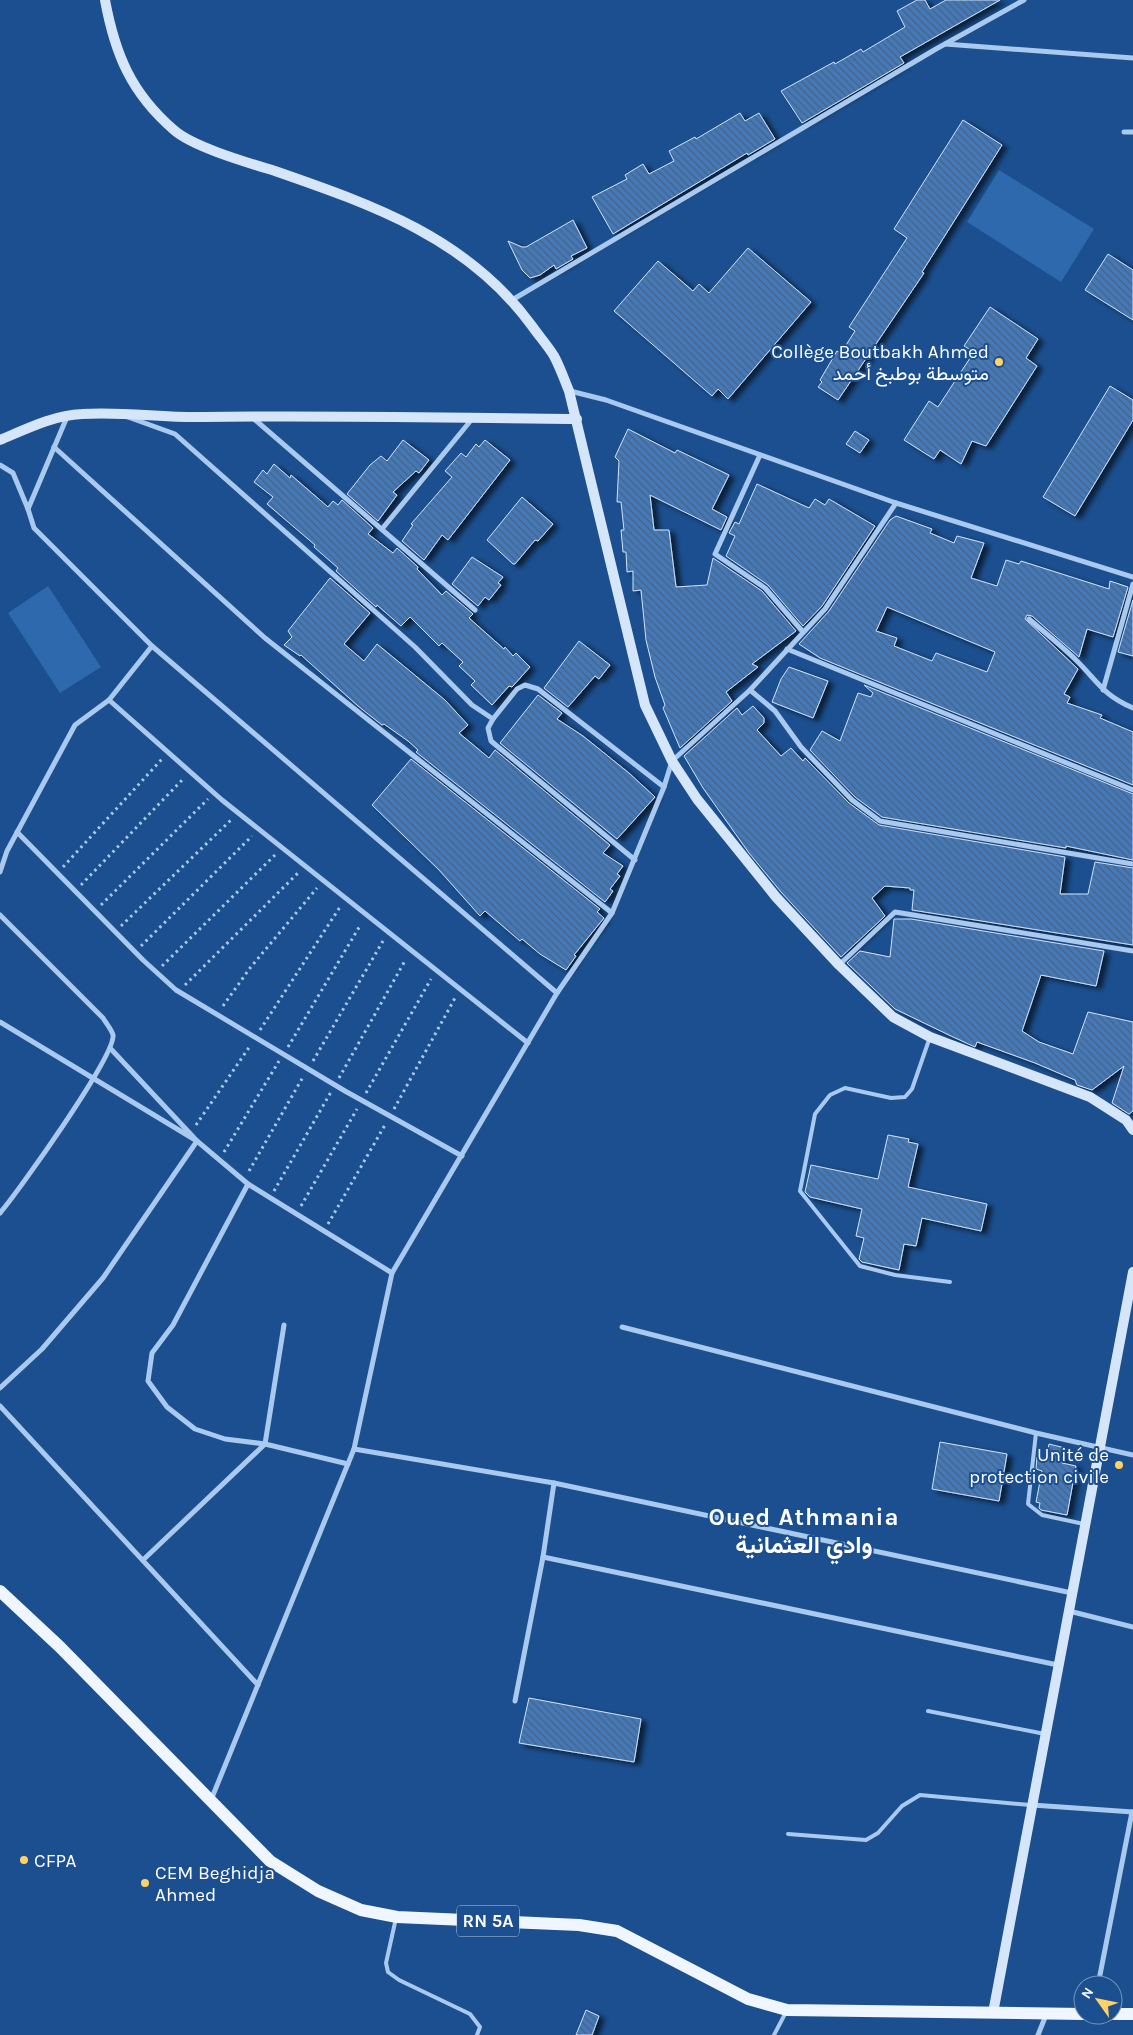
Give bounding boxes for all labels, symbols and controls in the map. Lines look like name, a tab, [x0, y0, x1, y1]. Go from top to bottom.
place label: Collège Boutbakh Ahmed متوسطة بوطبخ أحمد	[771, 341, 989, 387]
marker: Collège Boutbakh Ahmed متوسطة بوطبخ أحمد	[993, 356, 1005, 368]
place label: Unité de protection civile	[969, 1444, 1109, 1488]
marker: Unité de protection civile	[1113, 1459, 1125, 1471]
district label: Oued Athmania وادي العثمانية	[708, 1503, 900, 1565]
place label: CFPA	[34, 1850, 76, 1872]
marker: CFPA	[18, 1854, 30, 1866]
place label: CEM Beghidja Ahmed	[155, 1862, 275, 1906]
marker: CEM Beghidja Ahmed	[139, 1877, 151, 1889]
road number: RN 5A	[457, 1905, 519, 1936]
north arrow	[1073, 1975, 1123, 2025]
text: N	[1078, 1984, 1097, 2002]

